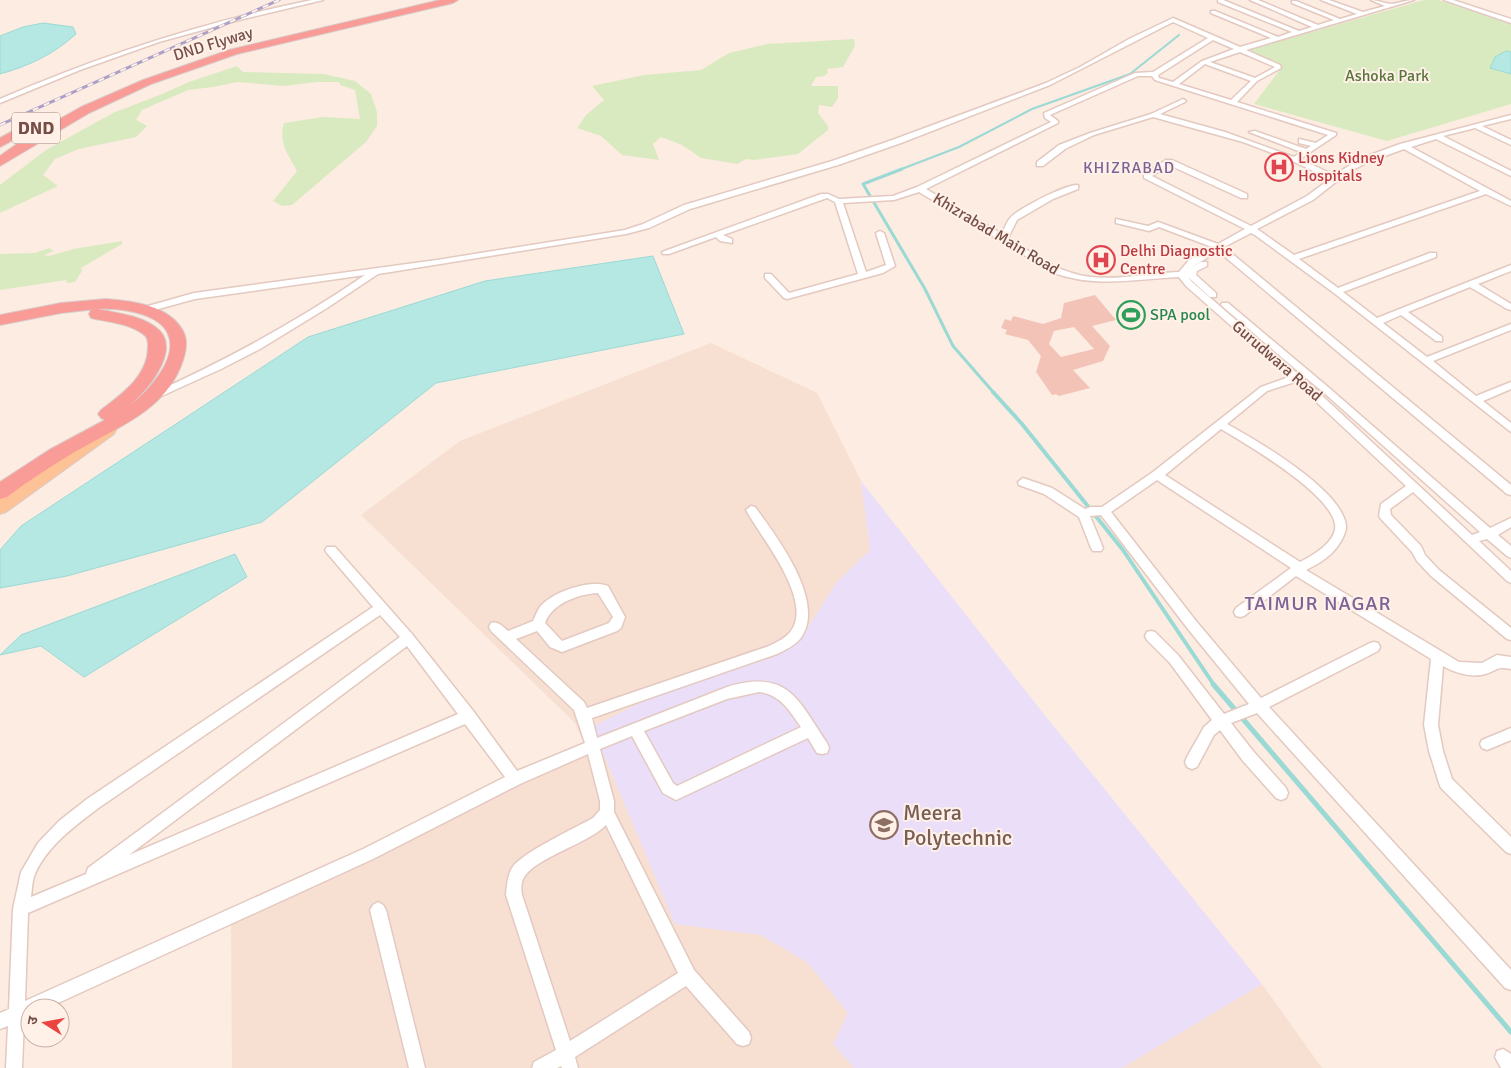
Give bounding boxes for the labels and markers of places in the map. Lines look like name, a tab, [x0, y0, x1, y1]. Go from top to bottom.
place label: Lions Kidney Hospitals	[1298, 148, 1385, 186]
hospital icon: Lions Kidney Hospitals	[1264, 152, 1294, 182]
place label: Delhi Diagnostic Centre	[1120, 241, 1233, 279]
hospital icon: Delhi Diagnostic Centre	[1086, 245, 1116, 275]
sports icon: SPA pool	[1116, 300, 1146, 330]
place label: SPA pool	[1150, 305, 1210, 325]
place label: Meera Polytechnic	[903, 799, 1012, 851]
school or university icon: Meera Polytechnic	[869, 810, 899, 840]

